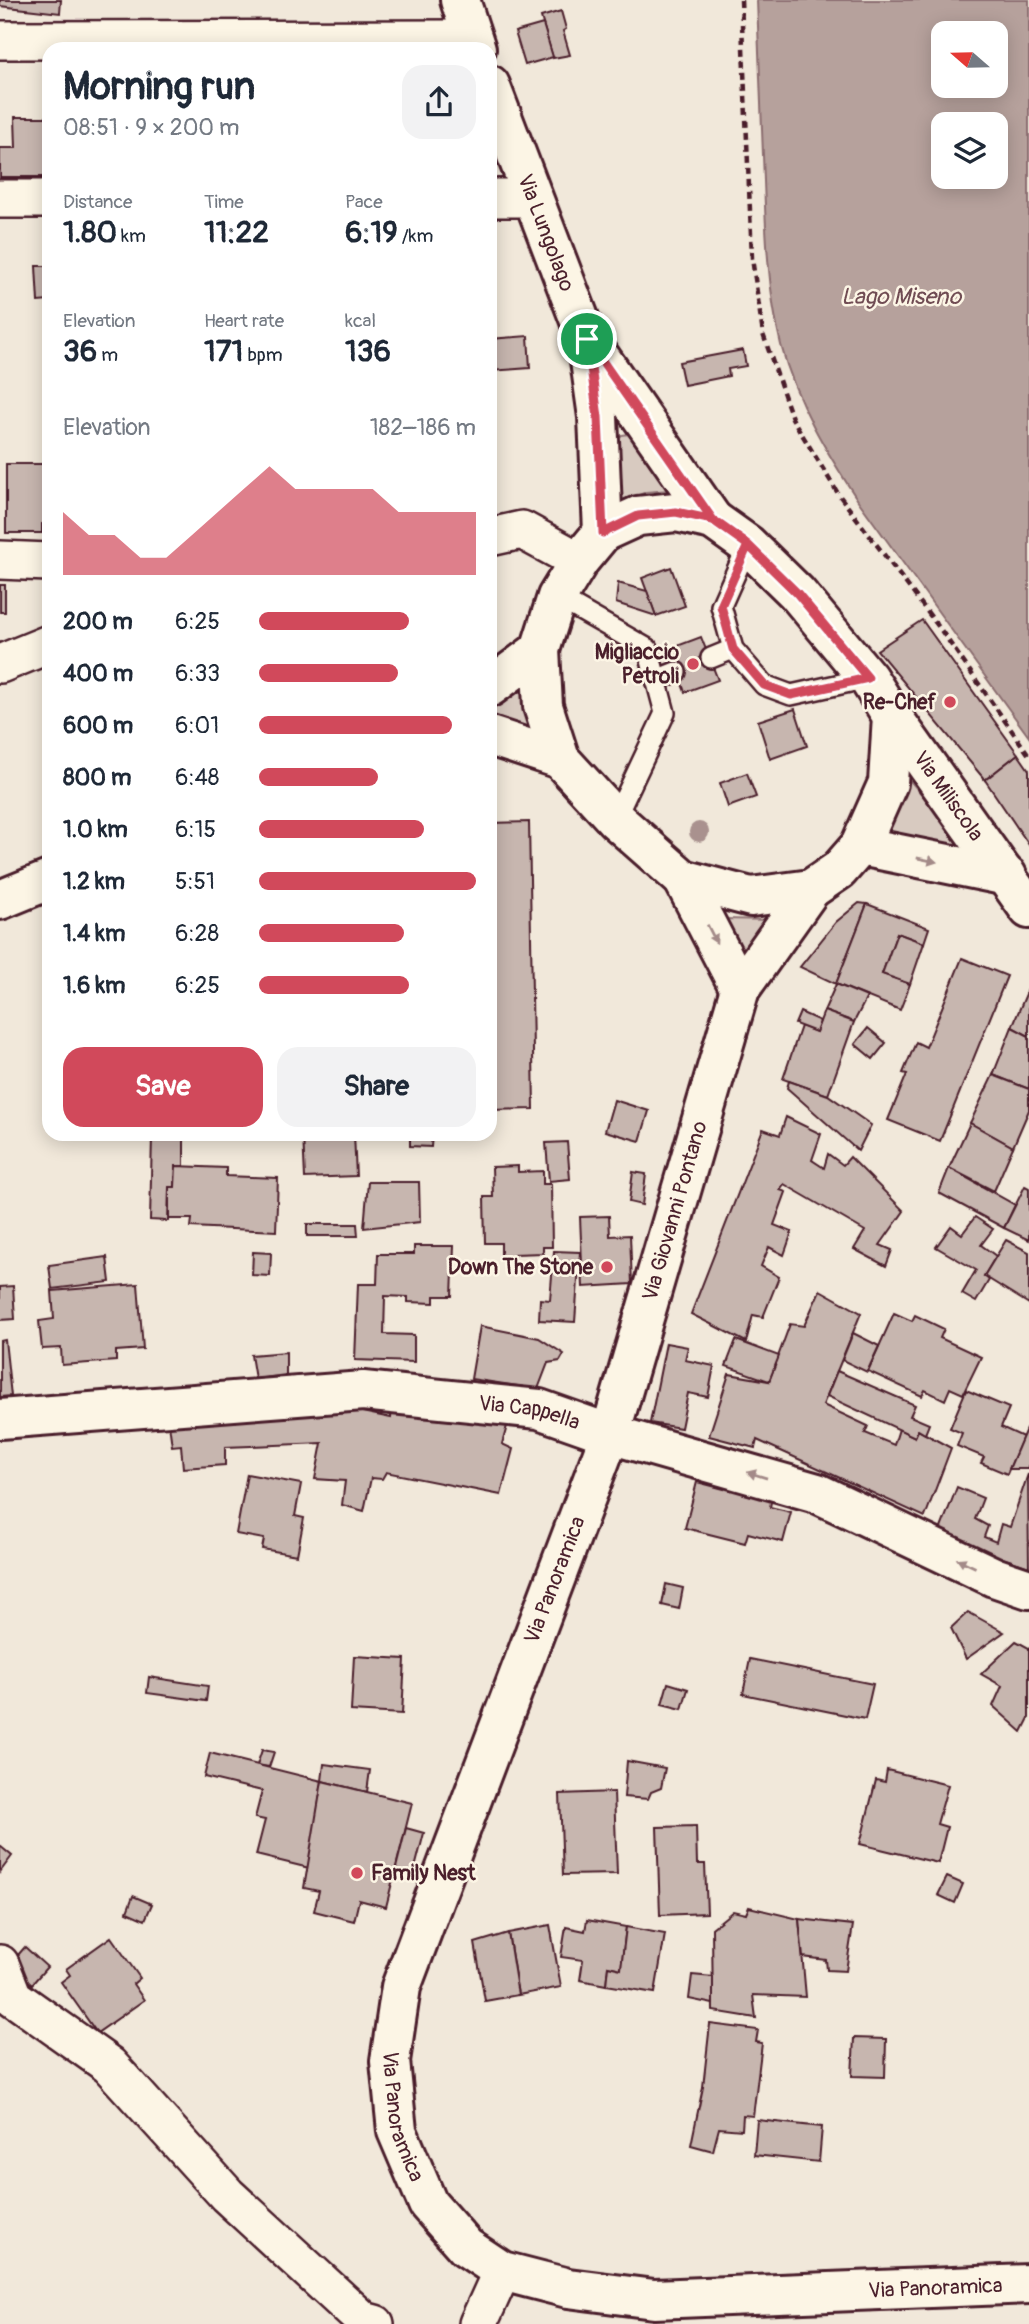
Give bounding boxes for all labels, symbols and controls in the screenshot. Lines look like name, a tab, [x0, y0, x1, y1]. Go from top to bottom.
north arrow	[931, 21, 1008, 98]
map controls	[931, 21, 1008, 189]
text: Morning run	[63, 63, 255, 111]
button: share	[402, 65, 476, 139]
button: layers	[931, 112, 1008, 189]
text: 08:51 · 9 × 200 m	[63, 113, 239, 142]
street label: Via Lungolago	[512, 170, 581, 295]
text: Distance	[63, 190, 132, 214]
text: Time	[204, 190, 244, 214]
text: Pace	[345, 190, 383, 214]
text: 1.80	[63, 214, 117, 251]
text: 11:22	[204, 214, 269, 251]
text: 6:19	[345, 214, 398, 251]
text: km	[117, 224, 146, 248]
text: /km	[398, 224, 433, 248]
water label: Lago Miseno	[841, 282, 963, 311]
text: Elevation	[63, 309, 135, 333]
text: Heart rate	[204, 309, 284, 333]
text: kcal	[345, 309, 376, 333]
pin	[557, 309, 617, 369]
icon: arrive	[568, 320, 606, 358]
text: 36	[63, 333, 97, 370]
text: 171	[204, 333, 243, 370]
text: 136	[345, 333, 391, 370]
text: m	[97, 343, 118, 367]
text: bpm	[243, 343, 283, 367]
text: Elevation	[63, 413, 151, 442]
text: 182–186 m	[370, 413, 476, 442]
text: 200 m	[63, 607, 133, 636]
text: 6:25	[175, 607, 220, 636]
place label: Migliaccio Petroli	[595, 639, 680, 690]
marker: Migliaccio Petroli	[685, 656, 701, 672]
text: 400 m	[63, 659, 133, 688]
text: 6:33	[175, 659, 220, 688]
place label: Re-Chef	[863, 689, 936, 716]
marker: Re-Chef	[942, 694, 958, 710]
text: 600 m	[63, 711, 133, 740]
text: 6:01	[175, 711, 219, 740]
street label: Via Miliscola	[908, 746, 990, 846]
text: 800 m	[63, 763, 131, 792]
text: 6:48	[175, 763, 219, 792]
text: 1.0 km	[63, 815, 128, 844]
text: 6:15	[175, 815, 216, 844]
one-way arrow	[916, 854, 938, 865]
text: 1.2 km	[63, 867, 125, 896]
text: 5:51	[175, 867, 215, 896]
text: 1.4 km	[63, 919, 125, 948]
text: 6:28	[175, 919, 219, 948]
one-way arrow	[706, 924, 717, 944]
text: 1.6 km	[63, 971, 125, 1000]
text: 6:25	[175, 971, 220, 1000]
button: Save	[63, 1047, 263, 1127]
button: Share	[277, 1047, 476, 1127]
street label: Via Giovanni Pontano	[636, 1118, 714, 1304]
place label: Down The Stone	[448, 1254, 594, 1281]
marker: Down The Stone	[599, 1259, 615, 1275]
street label: Via Cappella	[477, 1389, 584, 1436]
one-way arrow	[746, 1470, 767, 1480]
street label: Via Panoramica	[518, 1513, 592, 1647]
one-way arrow	[956, 1558, 976, 1569]
place label: Family Nest	[371, 1860, 476, 1887]
marker: Family Nest	[349, 1865, 365, 1881]
street label: Via Panoramica	[376, 2049, 430, 2186]
street label: Via Panoramica	[868, 2272, 1003, 2304]

